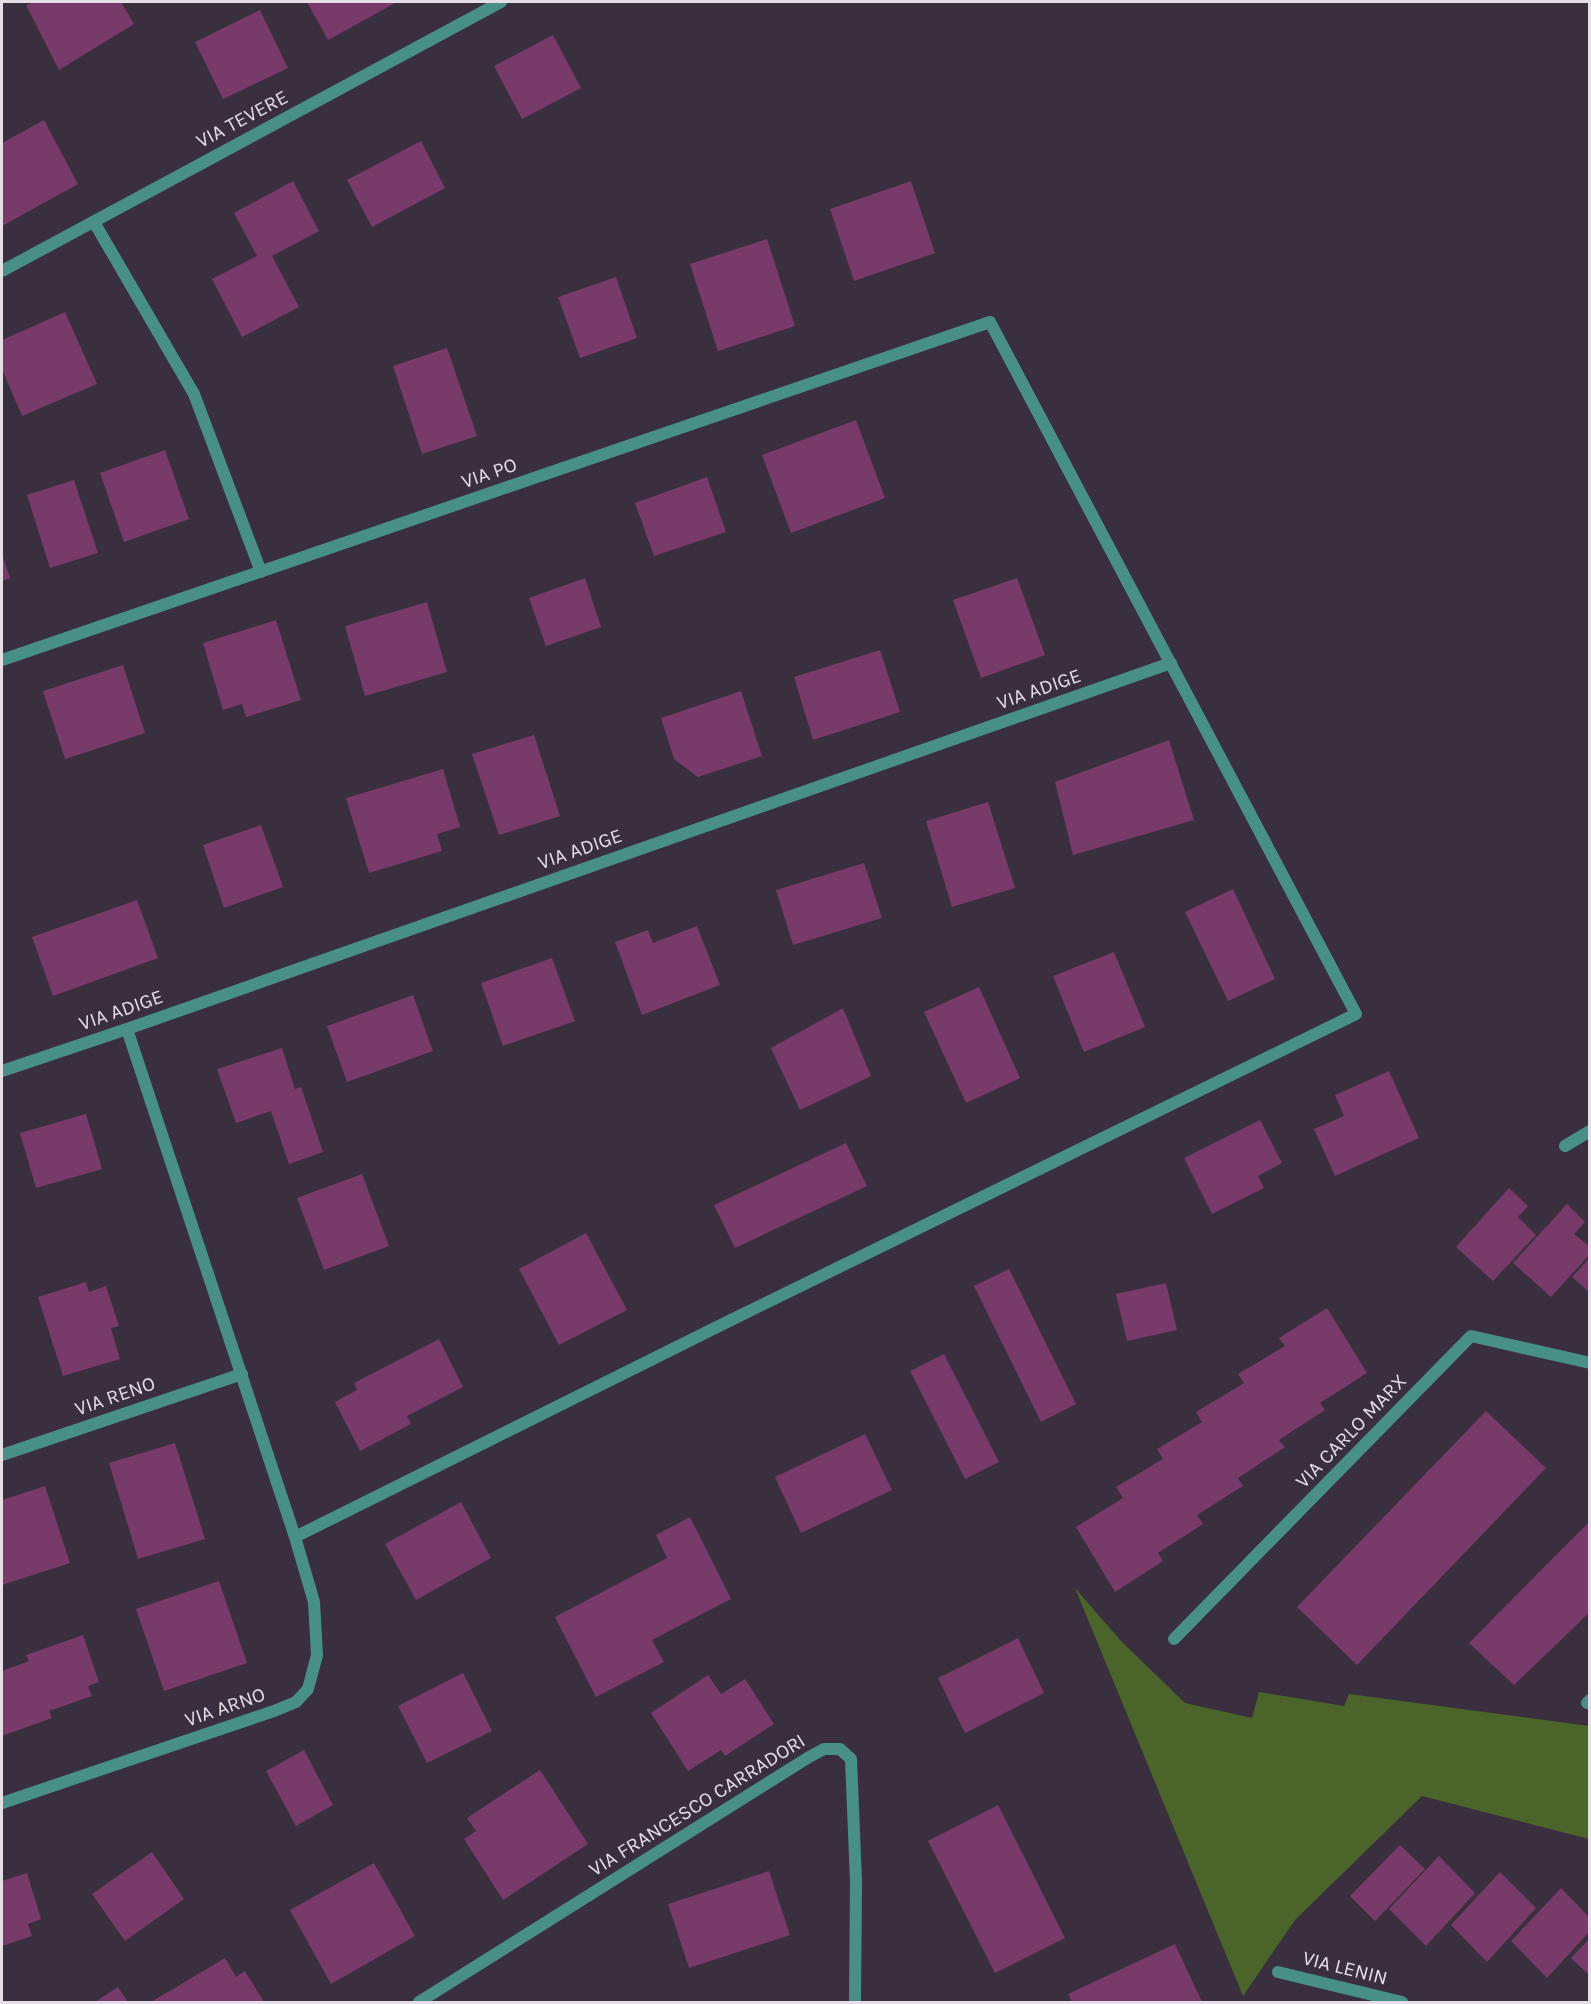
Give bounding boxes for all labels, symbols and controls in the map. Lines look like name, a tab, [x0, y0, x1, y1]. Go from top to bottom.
street label: VIA TEVERE	[192, 85, 292, 153]
street label: VIA PO	[458, 453, 520, 493]
street label: VIA ADIGE	[994, 664, 1084, 714]
street label: VIA ADIGE	[535, 824, 625, 874]
street label: VIA ADIGE	[76, 985, 166, 1035]
street label: VIA CARLO MARX	[1291, 1369, 1411, 1493]
street label: VIA RENO	[72, 1372, 158, 1420]
street label: VIA ARNO	[182, 1683, 268, 1731]
street label: VIA FRANCESCO CARRADORI	[585, 1729, 809, 1881]
street label: VIA LENIN	[1300, 1946, 1390, 1990]

